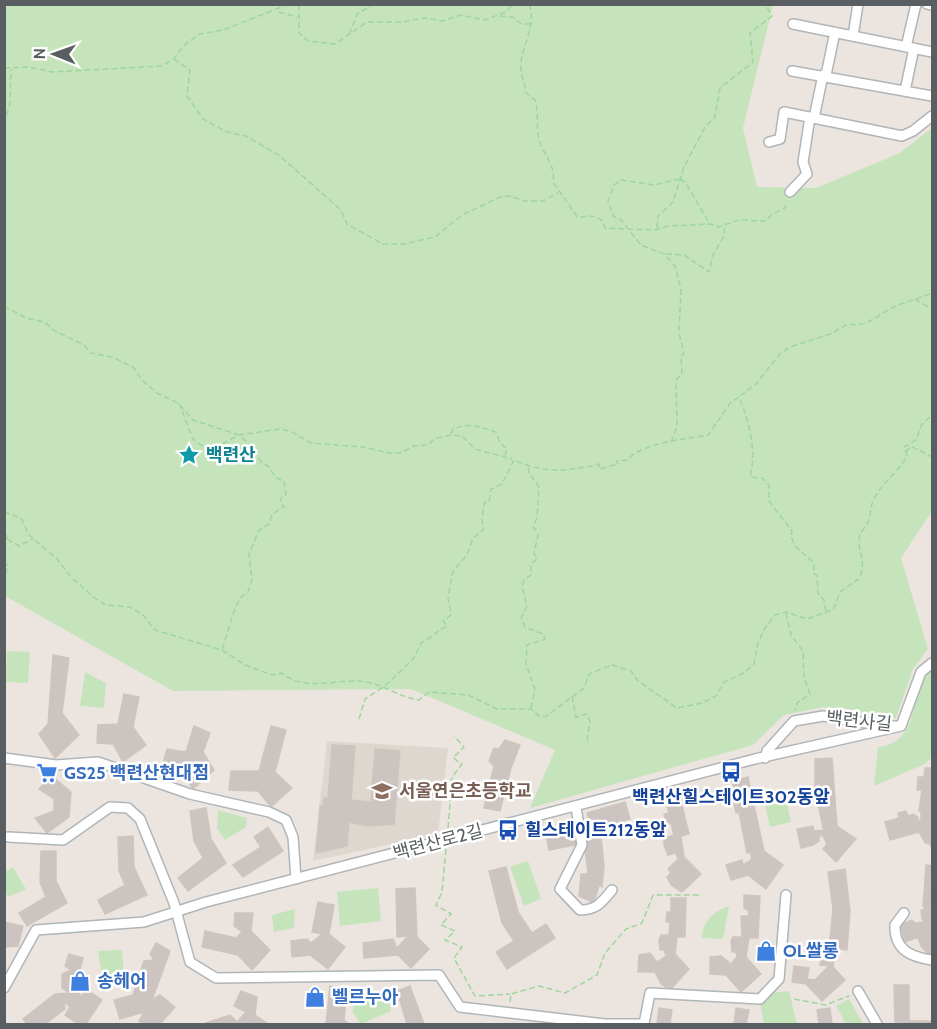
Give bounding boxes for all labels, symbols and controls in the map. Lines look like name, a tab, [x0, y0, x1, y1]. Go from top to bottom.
north arrow	[24, 24, 84, 84]
text: N	[30, 48, 49, 60]
place icon: 백련산	[177, 443, 201, 467]
place label: 백련산	[206, 444, 256, 466]
street label: 백련사길	[825, 707, 893, 735]
bus stop icon: 백련산힐스테이트302동앞	[719, 760, 743, 784]
supermarket icon: GS25 백련산현대점	[35, 761, 59, 785]
place label: GS25 백련산현대점	[64, 762, 209, 784]
school or university icon: 서울연은초등학교	[370, 779, 394, 803]
place label: 서울연은초등학교	[399, 780, 531, 802]
place label: 백련산힐스테이트302동앞	[632, 786, 830, 808]
bus stop icon: 힐스테이트212동앞	[496, 818, 520, 842]
street label: 백련산로2길	[391, 819, 485, 865]
place label: 힐스테이트212동앞	[525, 819, 667, 841]
shop icon: OL쌀롱	[754, 939, 778, 963]
place label: OL쌀롱	[783, 940, 839, 962]
shop icon: 송헤어	[68, 969, 92, 993]
place label: 송헤어	[97, 970, 147, 992]
shop icon: 벨르누아	[303, 985, 327, 1009]
place label: 벨르누아	[332, 986, 399, 1008]

